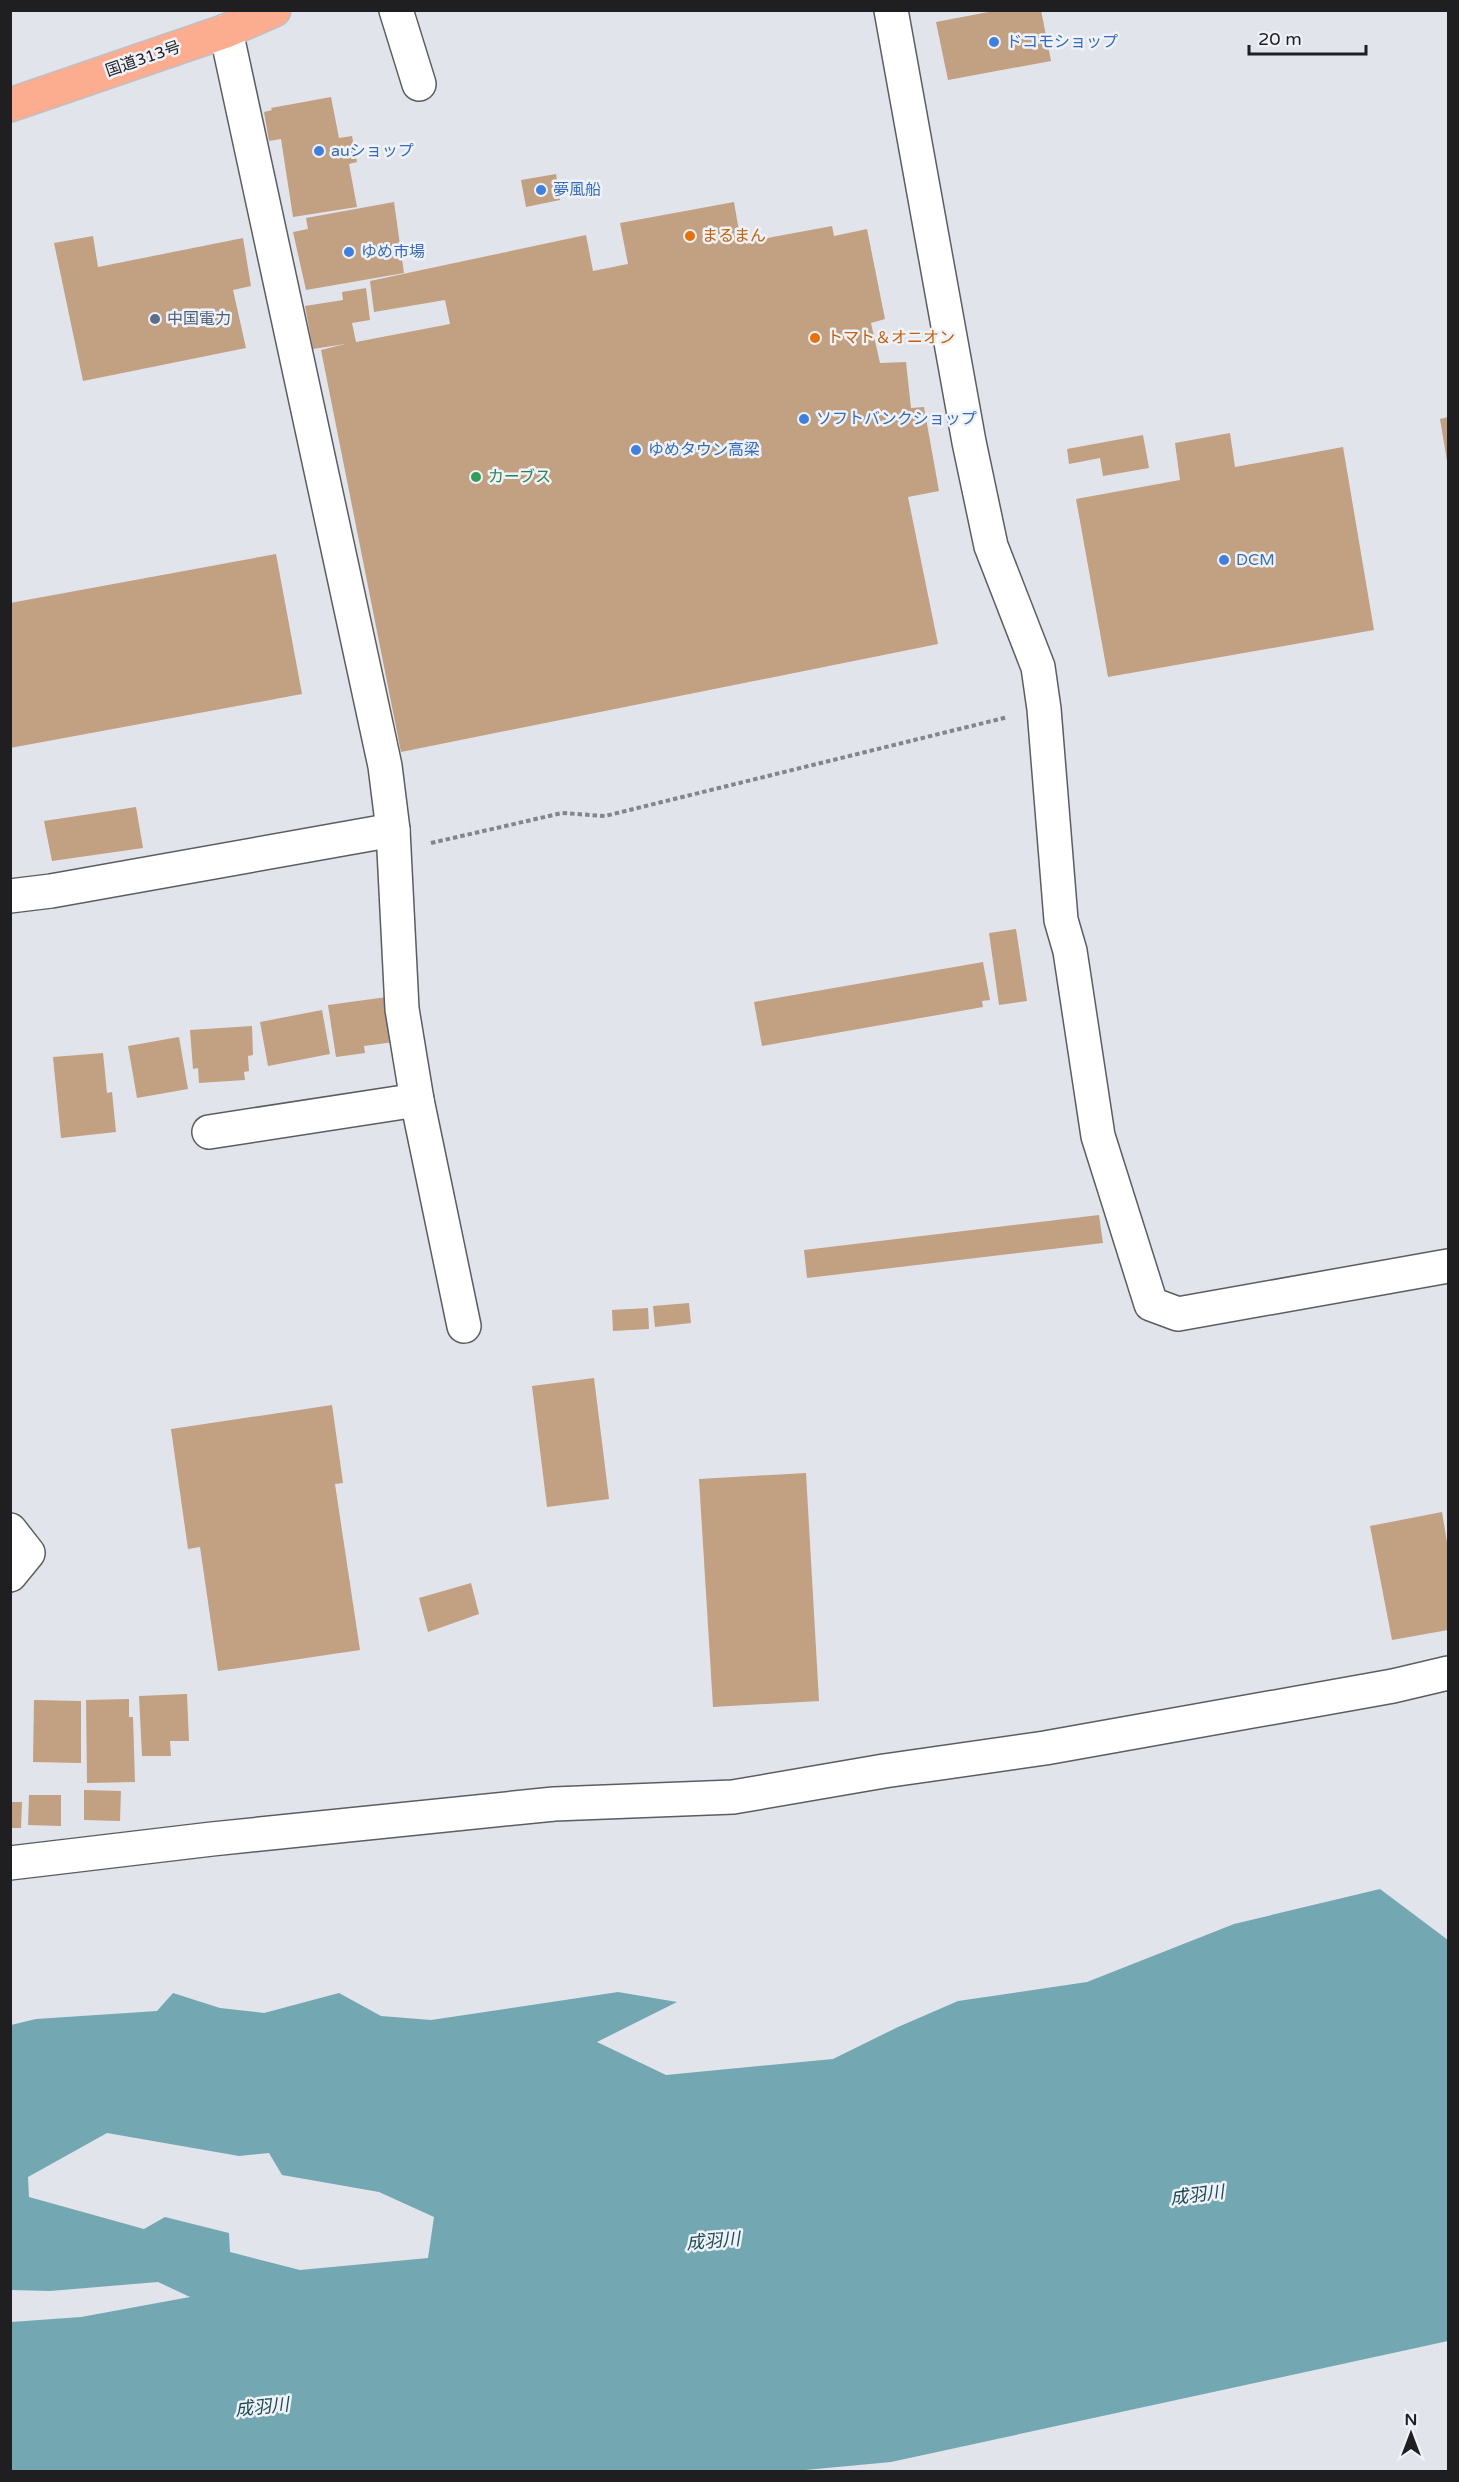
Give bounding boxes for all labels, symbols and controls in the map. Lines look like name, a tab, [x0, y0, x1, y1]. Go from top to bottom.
scale bar	[1249, 18, 1366, 56]
text: 20 m	[1258, 28, 1302, 50]
place label: ドコモショップ	[1006, 32, 1118, 52]
marker: ドコモショップ	[987, 35, 1001, 49]
street label: 国道313号	[103, 37, 183, 81]
place label: auショップ	[331, 141, 414, 161]
marker: auショップ	[312, 144, 326, 158]
place label: 夢風船	[553, 180, 601, 200]
marker: 夢風船	[534, 183, 548, 197]
place label: まるまん	[702, 226, 766, 246]
marker: まるまん	[683, 229, 697, 243]
place label: ゆめ市場	[361, 242, 425, 262]
marker: ゆめ市場	[342, 245, 356, 259]
place label: 中国電力	[167, 309, 231, 329]
marker: 中国電力	[148, 312, 162, 326]
place label: トマト＆オニオン	[827, 328, 955, 348]
marker: トマト＆オニオン	[808, 331, 822, 345]
place label: ソフトバンクショップ	[816, 409, 977, 429]
marker: ソフトバンクショップ	[797, 412, 811, 426]
place label: ゆめタウン高梁	[648, 440, 760, 460]
marker: ゆめタウン高梁	[629, 443, 643, 457]
place label: カーブス	[488, 467, 551, 487]
marker: カーブス	[469, 470, 483, 484]
place label: DCM	[1236, 550, 1275, 570]
marker: DCM	[1217, 553, 1231, 567]
water label: 成羽川	[1169, 2181, 1227, 2209]
water label: 成羽川	[685, 2228, 743, 2254]
water label: 成羽川	[234, 2393, 292, 2421]
north arrow	[1381, 2404, 1441, 2464]
text: N	[1405, 2410, 1417, 2430]

